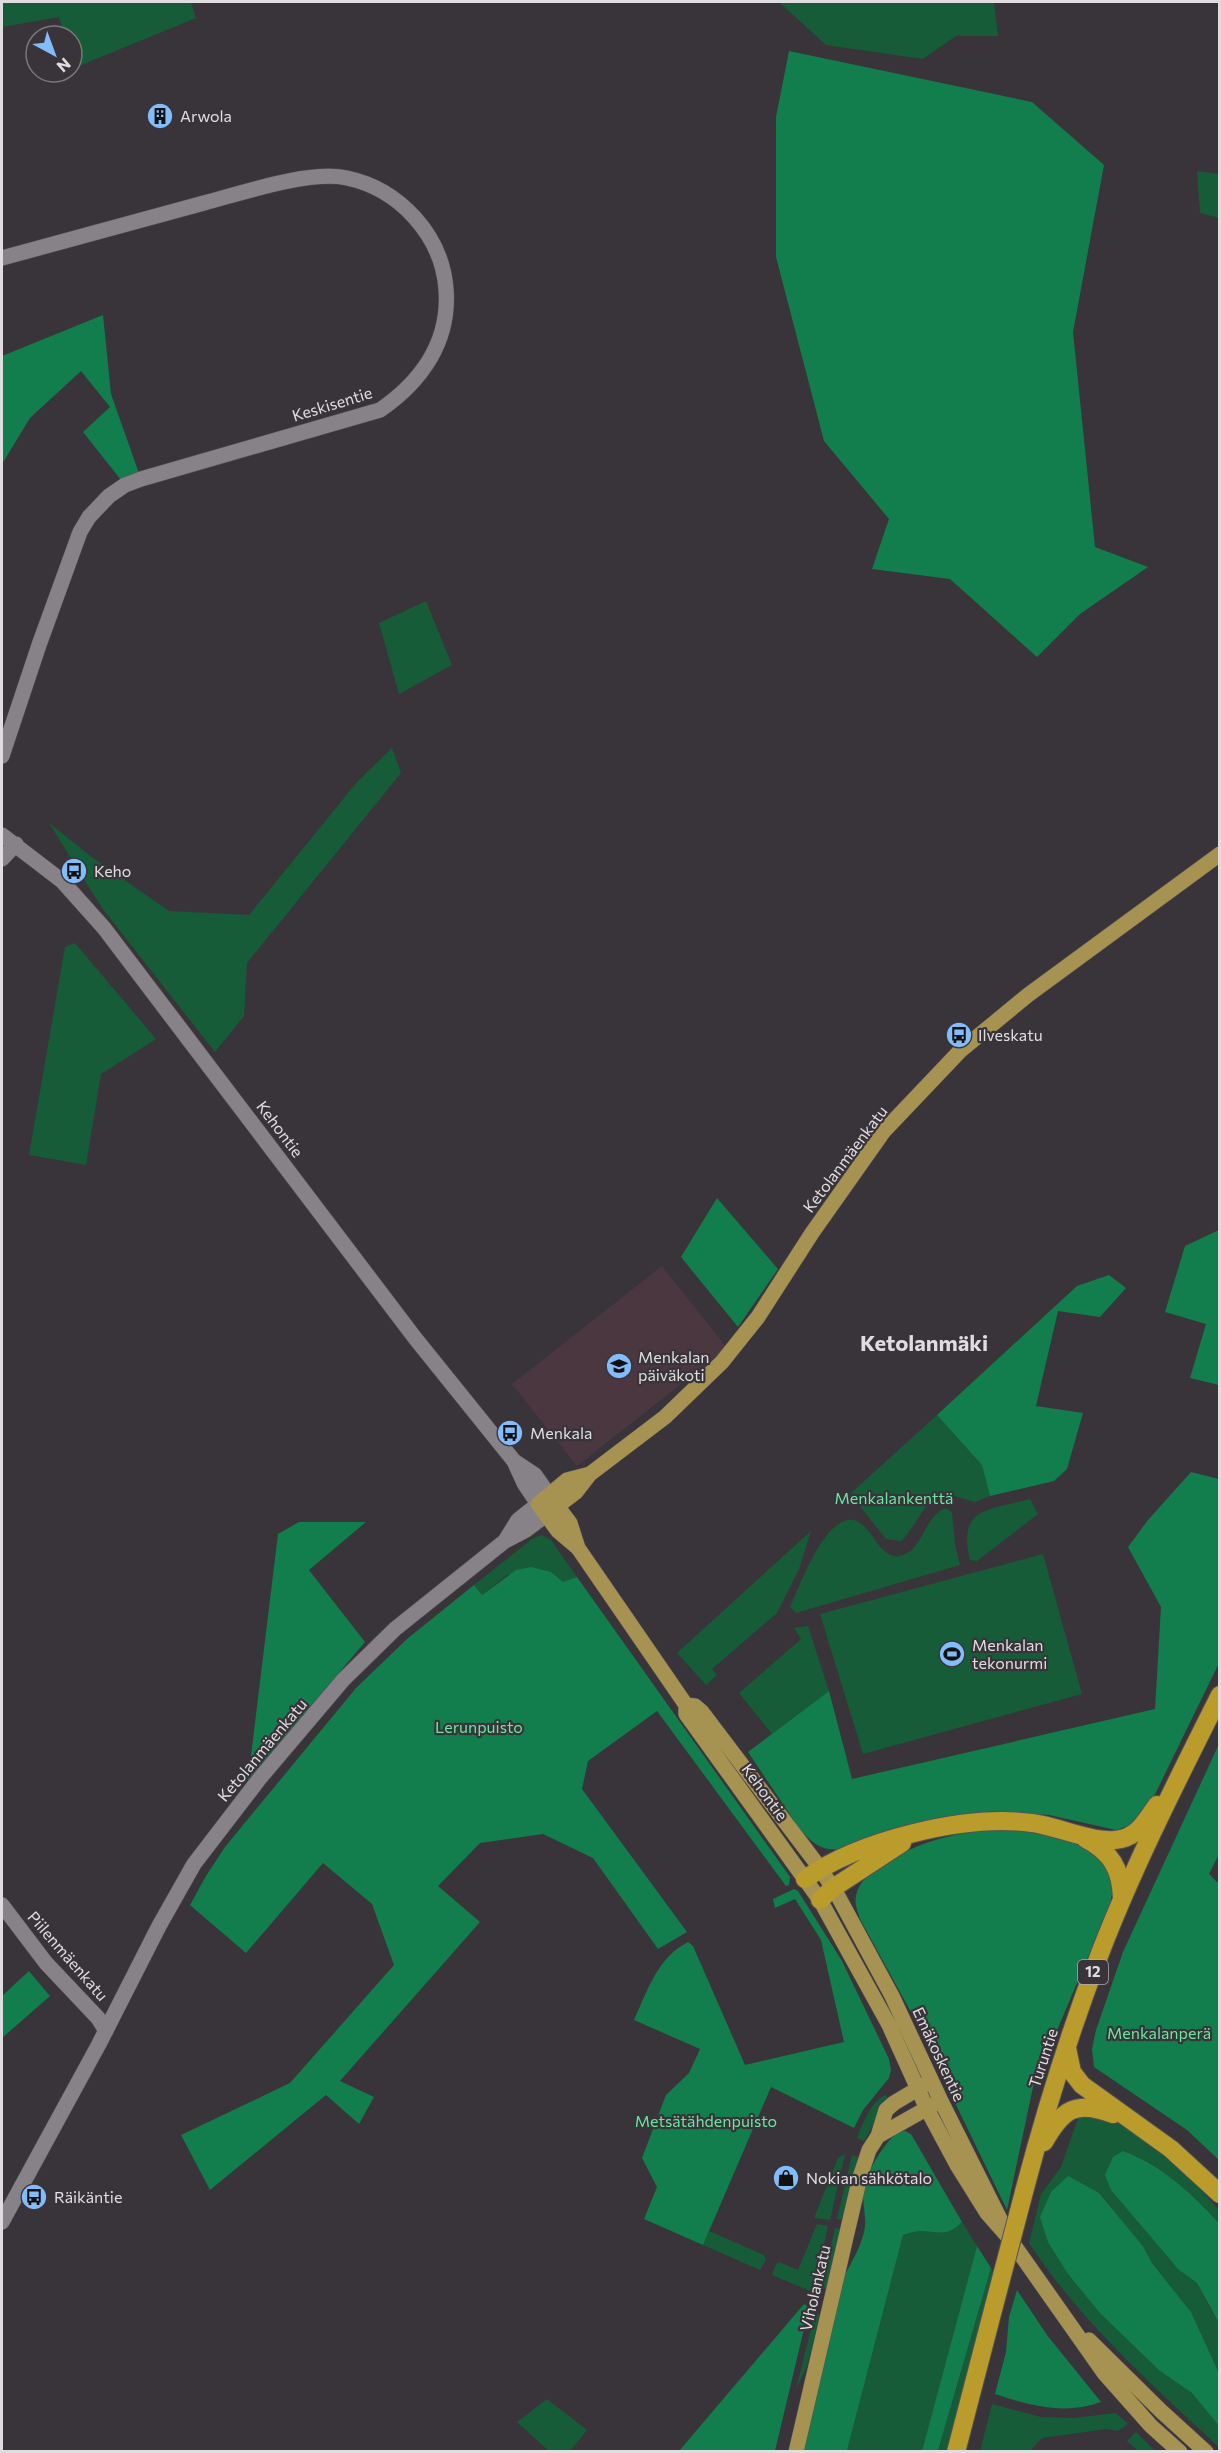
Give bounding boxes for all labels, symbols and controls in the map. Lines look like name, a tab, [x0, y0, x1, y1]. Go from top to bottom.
north arrow	[24, 24, 84, 84]
text: N	[53, 55, 75, 77]
building icon: Arwola	[145, 101, 175, 131]
place label: Arwola	[180, 106, 232, 125]
street label: Keskisentie	[290, 382, 374, 425]
bus stop icon: Keho	[59, 856, 89, 886]
place label: Keho	[94, 861, 131, 880]
bus stop icon: Ilveskatu	[944, 1020, 974, 1050]
place label: Ilveskatu	[978, 1025, 1043, 1044]
street label: Kehontie	[253, 1097, 308, 1161]
street label: Ketolanmäenkatu	[798, 1102, 891, 1216]
district label: Ketolanmäki	[860, 1329, 988, 1356]
place label: Menkalan päiväkoti	[638, 1347, 710, 1384]
school or university icon: Menkalan päiväkoti	[604, 1351, 634, 1381]
bus stop icon: Menkala	[495, 1418, 525, 1448]
place label: Menkala	[530, 1423, 592, 1442]
park label: Menkalankenttä	[835, 1488, 953, 1507]
place label: Menkalan tekonurmi	[972, 1635, 1047, 1672]
sports icon: Menkalan tekonurmi	[937, 1639, 967, 1669]
street label: Ketolanmäenkatu	[213, 1694, 310, 1805]
park label: Lerunpuisto	[435, 1717, 523, 1736]
street label: Kehontie	[738, 1760, 792, 1824]
street label: Piilenmäenkatu	[24, 1907, 112, 2004]
road number: 12	[1078, 1960, 1108, 1984]
street label: Emäkoskentie	[909, 2004, 970, 2104]
park label: Menkalanperä	[1107, 2023, 1211, 2042]
street label: Turuntie	[1024, 2026, 1061, 2090]
park label: Metsätähdenpuisto	[635, 2111, 777, 2130]
shop icon: Nokian sähkötalo	[771, 2163, 801, 2193]
place label: Nokian sähkötalo	[806, 2168, 932, 2187]
bus stop icon: Räikäntie	[19, 2182, 49, 2212]
place label: Räikäntie	[54, 2187, 122, 2206]
street label: Viholankatu	[795, 2243, 834, 2333]

